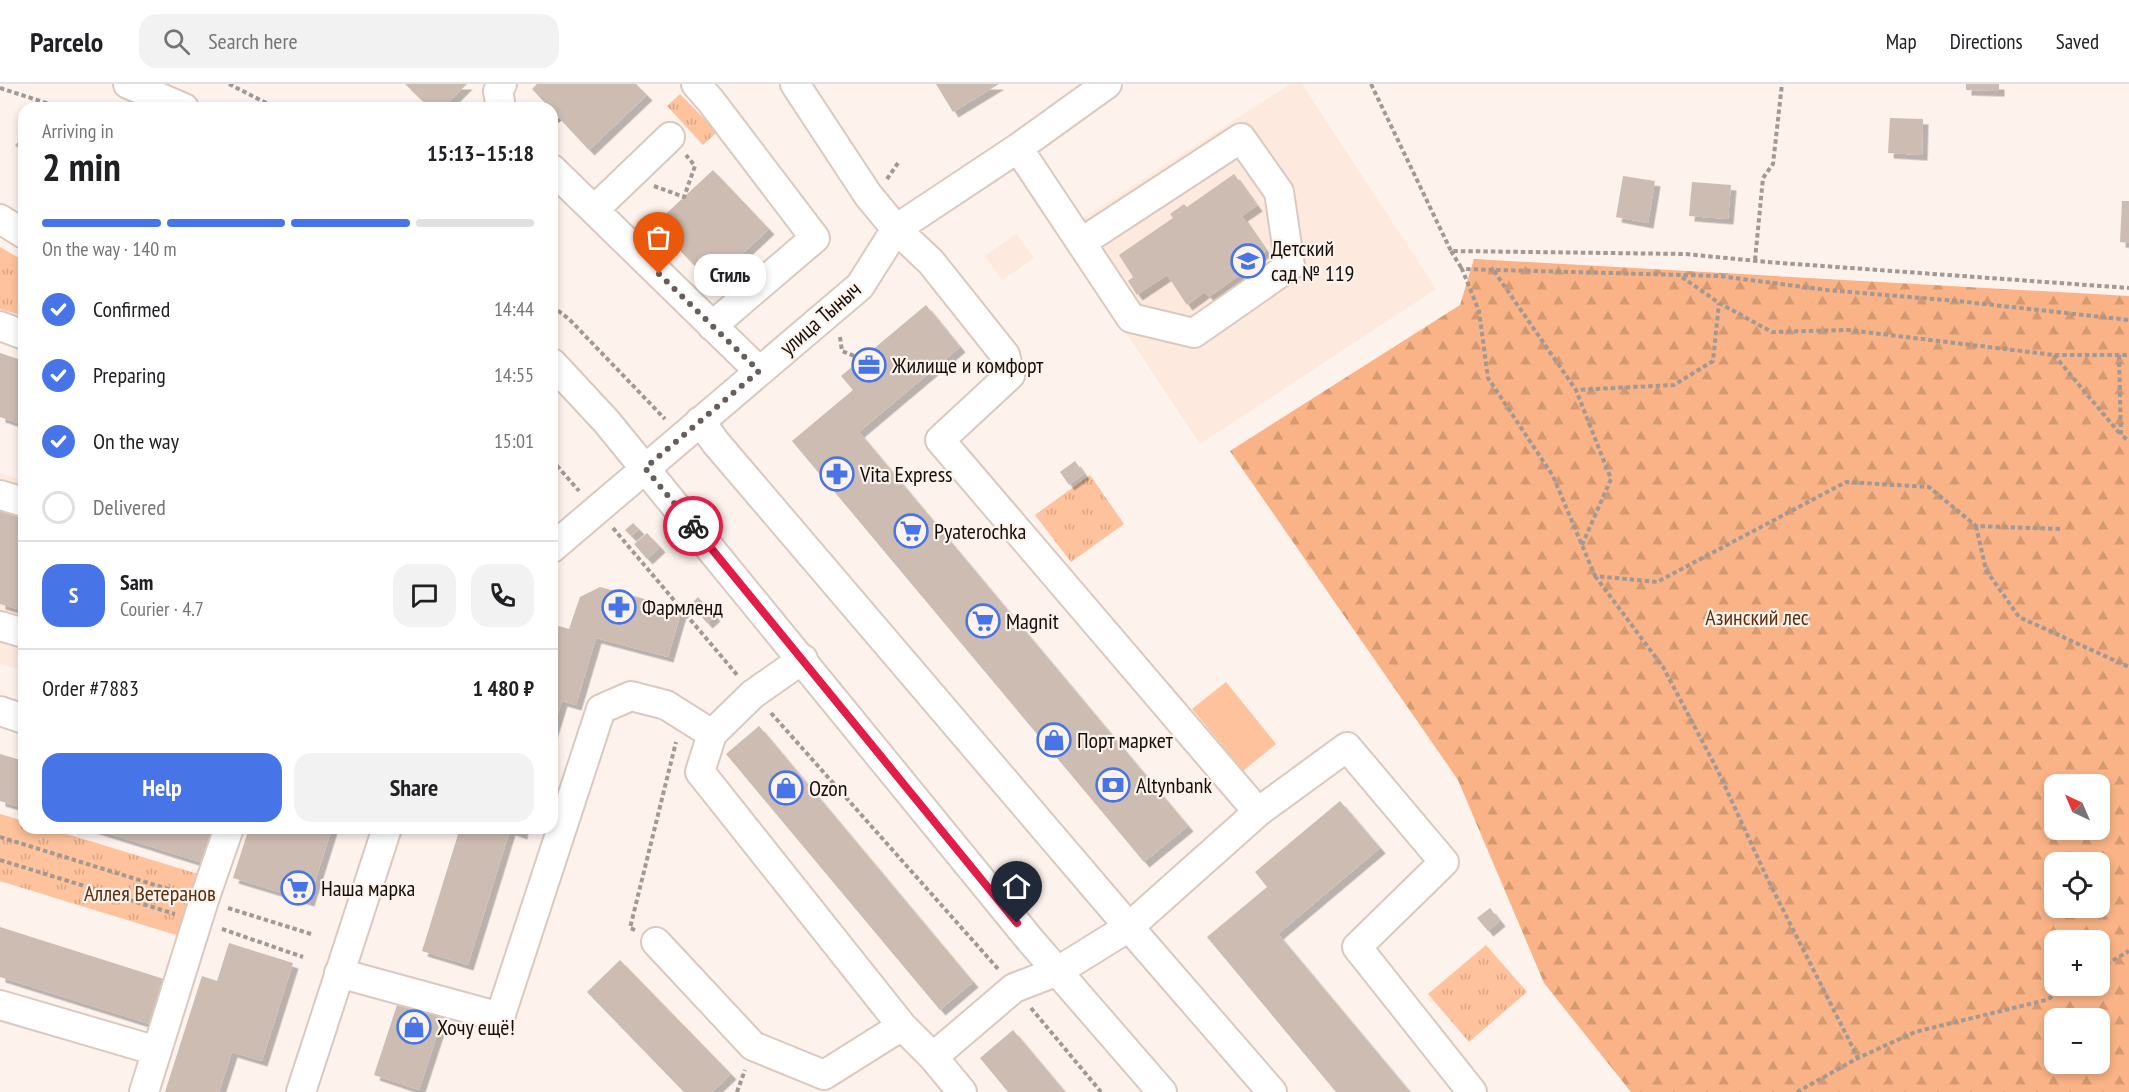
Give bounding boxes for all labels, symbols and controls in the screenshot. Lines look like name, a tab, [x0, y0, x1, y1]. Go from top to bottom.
search box	[139, 14, 559, 68]
text: Parcelo	[30, 23, 103, 60]
icon: search	[160, 25, 193, 58]
text: Search here	[208, 27, 298, 55]
text: Map	[1886, 28, 1917, 55]
text: Directions	[1950, 28, 2023, 55]
text: Saved	[2056, 28, 2099, 55]
text: Arriving in	[42, 118, 114, 144]
text: 15:13–15:18	[427, 139, 534, 167]
text: 2 min	[42, 141, 121, 192]
pin	[633, 212, 684, 274]
icon: bag	[642, 221, 675, 254]
place label: Детский сад № 119	[1271, 234, 1354, 287]
text: On the way · 140 m	[42, 236, 177, 262]
school or university icon: Детский сад № 119	[1230, 243, 1266, 279]
callout: Стиль	[695, 253, 767, 295]
text: Стиль	[710, 262, 750, 288]
street label: улица Тыныч	[773, 275, 867, 361]
icon: check	[42, 293, 75, 326]
text: Confirmed	[93, 295, 170, 323]
text: 14:44	[494, 296, 534, 322]
office icon: Жилище и комфорт	[851, 347, 887, 383]
place label: Жилище и комфорт	[891, 351, 1044, 379]
icon: check	[42, 359, 75, 392]
text: Preparing	[93, 361, 166, 389]
text: 14:55	[494, 362, 534, 388]
icon: check	[42, 425, 75, 458]
text: On the way	[93, 427, 179, 455]
text: 15:01	[494, 428, 534, 454]
pharmacy icon: Vita Express	[819, 456, 855, 492]
place label: Vita Express	[859, 460, 953, 488]
text: Delivered	[93, 493, 166, 521]
courier	[663, 496, 723, 556]
icon: bike	[677, 510, 710, 543]
supermarket icon: Pyaterochka	[893, 513, 929, 549]
place label: Pyaterochka	[934, 517, 1026, 545]
button: chat	[393, 564, 456, 627]
button: phone	[471, 564, 534, 627]
text: Sam	[120, 568, 153, 596]
text: S	[69, 581, 78, 609]
pharmacy icon: Фармленд	[601, 589, 637, 625]
place label: Фармленд	[642, 593, 723, 621]
text: Courier · 4.7	[120, 596, 204, 622]
supermarket icon: Magnit	[965, 603, 1001, 639]
park label: Азинский лес	[1705, 603, 1809, 631]
place label: Magnit	[1006, 607, 1059, 635]
text: Order #7883	[42, 674, 139, 702]
text: 1 480 ₽	[472, 674, 534, 702]
shop icon: Порт маркет	[1036, 722, 1072, 758]
place label: Порт маркет	[1077, 726, 1174, 754]
button: Help	[42, 753, 282, 822]
button: Share	[294, 753, 534, 822]
bank icon: Altynbank	[1095, 767, 1131, 803]
shop icon: Ozon	[768, 770, 804, 806]
place label: Altynbank	[1136, 771, 1212, 799]
place label: Ozon	[809, 774, 848, 802]
north arrow	[2044, 774, 2110, 840]
map controls	[2044, 774, 2110, 1074]
button: locate	[2044, 852, 2110, 918]
pin	[991, 861, 1042, 923]
supermarket icon: Наша марка	[280, 870, 316, 906]
icon: home	[1000, 870, 1033, 903]
place label: Наша марка	[321, 874, 415, 902]
park label: Аллея Ветеранов	[84, 879, 216, 907]
button: +	[2044, 930, 2110, 996]
button: −	[2044, 1008, 2110, 1074]
shop icon: Хочу ещё!	[396, 1009, 432, 1045]
place label: Хочу ещё!	[437, 1013, 515, 1041]

